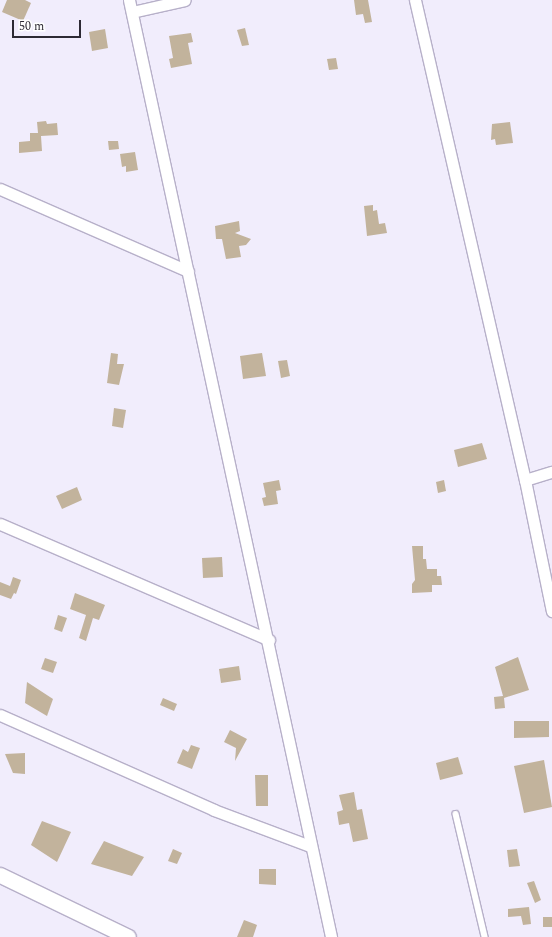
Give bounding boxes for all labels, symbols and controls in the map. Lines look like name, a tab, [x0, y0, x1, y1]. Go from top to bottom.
scale bar	[14, 12, 83, 38]
text: 50 m	[19, 17, 44, 36]

